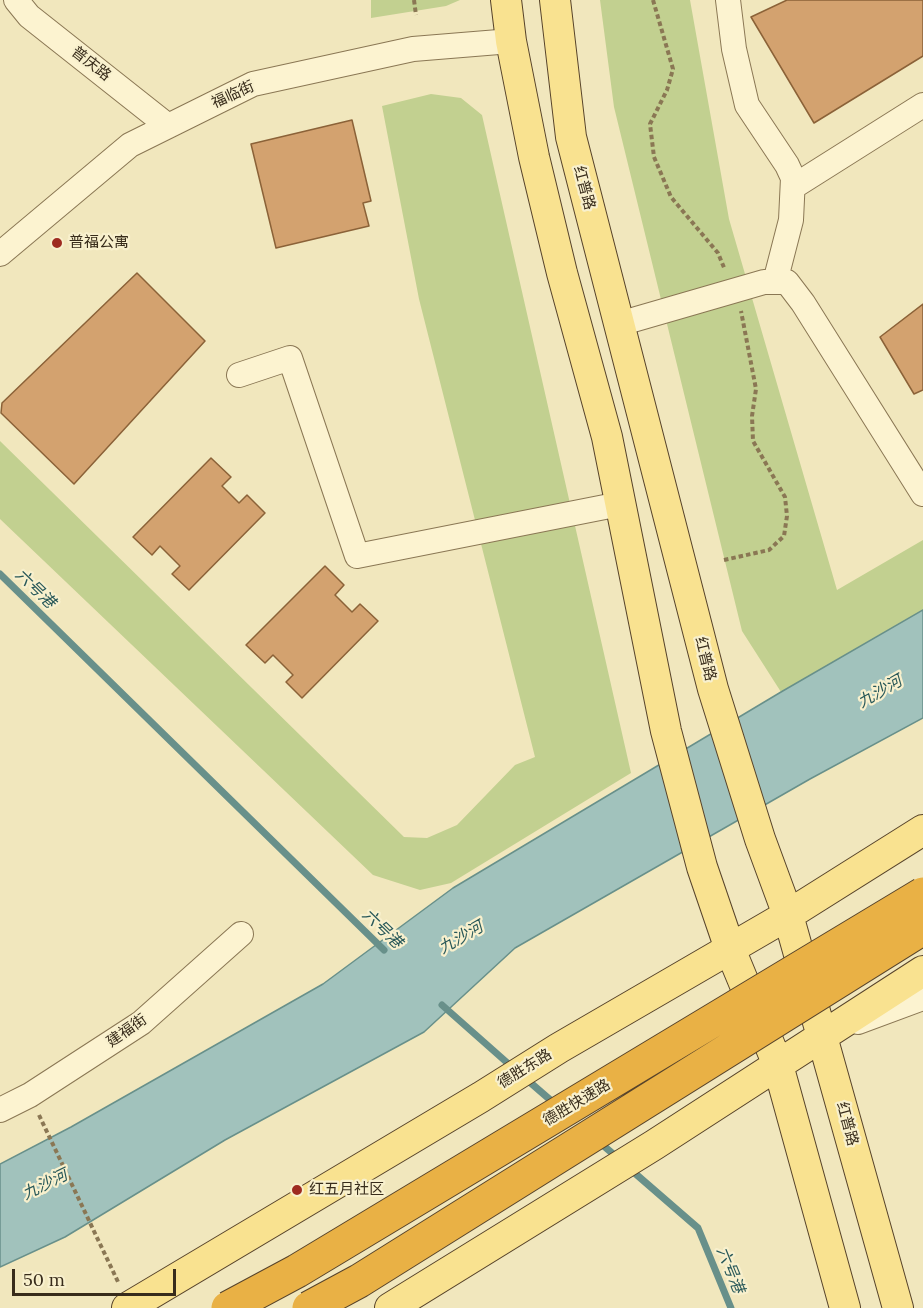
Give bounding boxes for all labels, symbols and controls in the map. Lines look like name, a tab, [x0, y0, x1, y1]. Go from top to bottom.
street label: 普庆路	[68, 43, 114, 85]
street label: 福临街	[209, 78, 257, 112]
street label: 红普路	[569, 164, 599, 212]
place label: 普福公寓	[69, 234, 129, 252]
marker: 普福公寓	[50, 236, 64, 250]
water label: 六号港	[11, 565, 59, 613]
street label: 红普路	[691, 635, 719, 683]
water label: 九沙河	[854, 672, 906, 712]
water label: 六号港	[358, 905, 406, 953]
water label: 九沙河	[435, 918, 487, 958]
street label: 建福街	[103, 1011, 151, 1051]
street label: 德胜东路	[495, 1045, 555, 1093]
street label: 德胜快速路	[540, 1076, 614, 1130]
street label: 红普路	[832, 1100, 862, 1148]
water label: 九沙河	[19, 1166, 71, 1204]
place label: 红五月社区	[309, 1181, 384, 1199]
marker: 红五月社区	[290, 1183, 304, 1197]
water label: 六号港	[712, 1244, 748, 1296]
scale bar	[15, 1257, 178, 1295]
text: 50 m	[23, 1268, 65, 1291]

